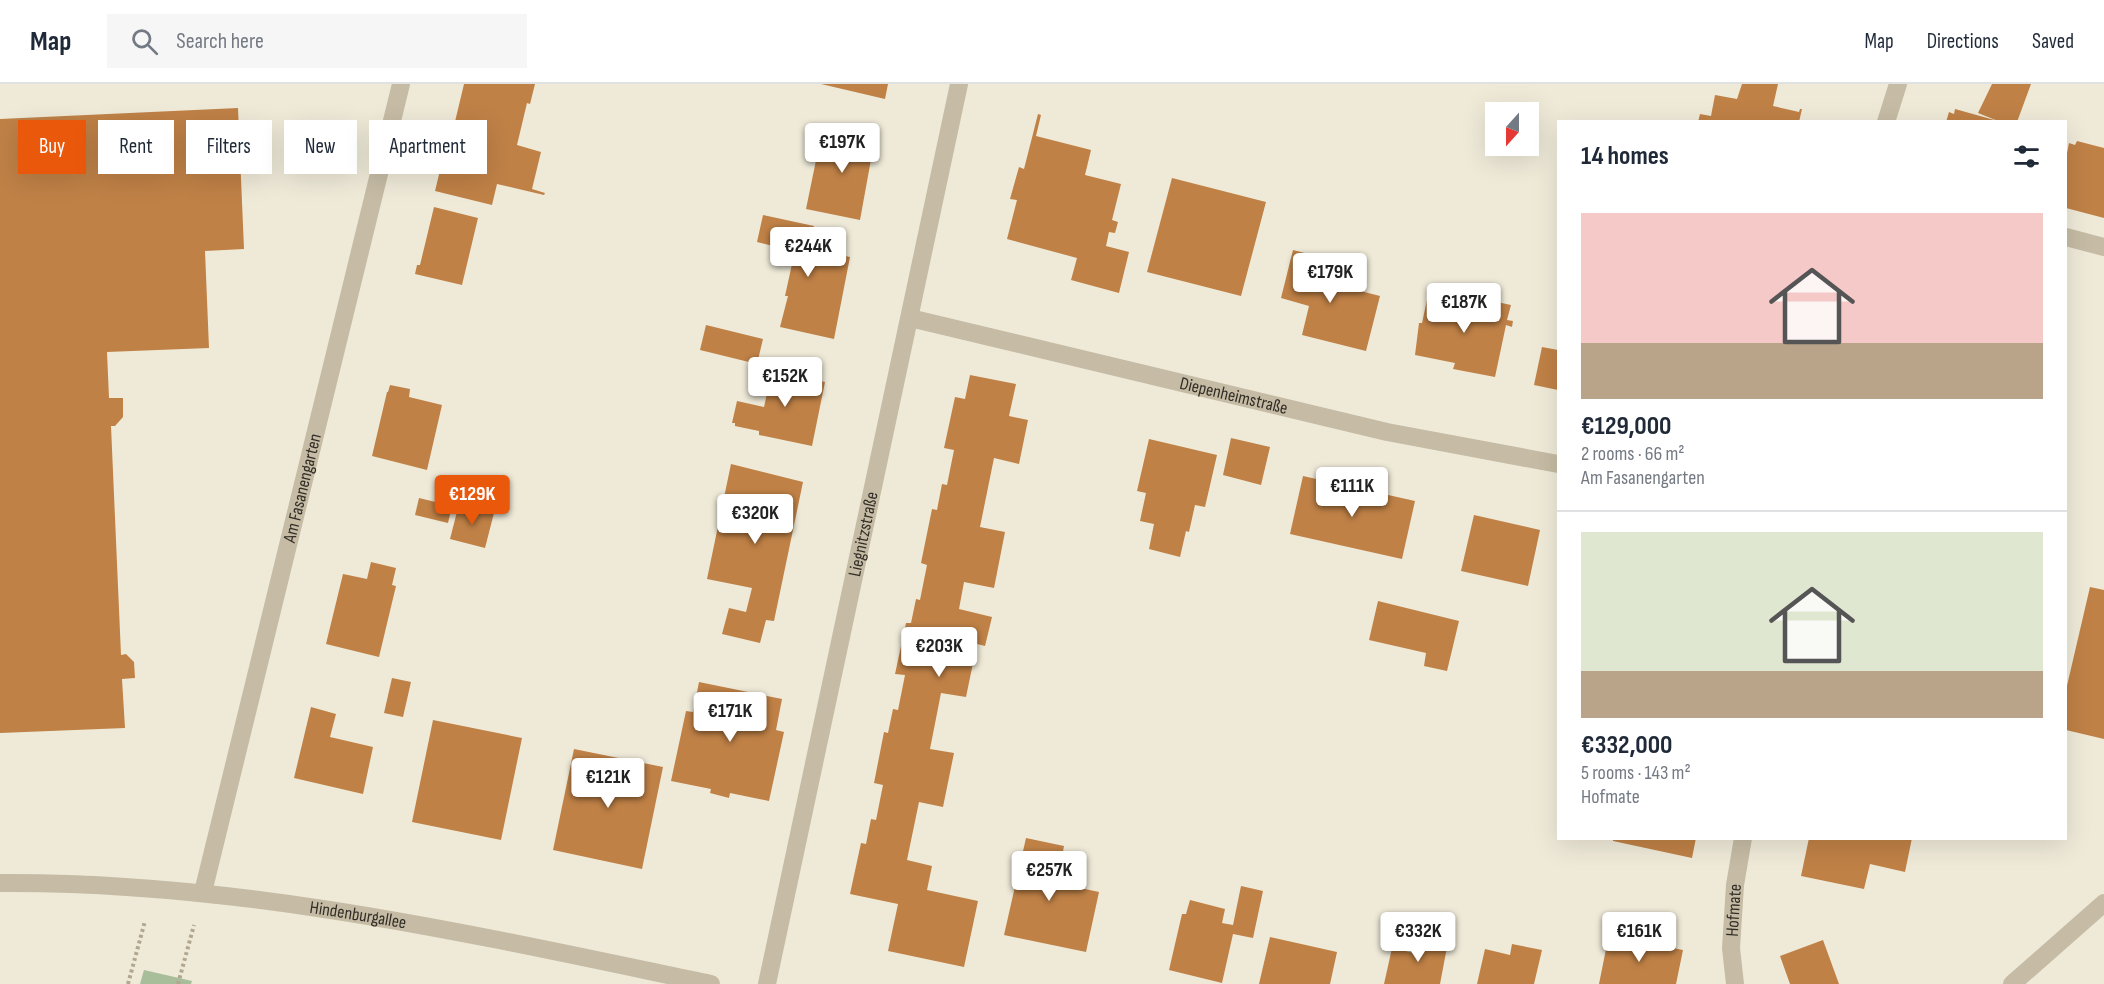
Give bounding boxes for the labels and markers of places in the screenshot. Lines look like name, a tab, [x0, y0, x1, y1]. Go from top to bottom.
pin: €197K	[800, 123, 884, 174]
pin: €244K	[766, 227, 850, 278]
pin: €179K	[1288, 253, 1372, 304]
pin: €187K	[1422, 283, 1506, 334]
pin: €152K	[743, 357, 827, 408]
pin: €111K	[1310, 467, 1394, 518]
pin: €129K	[430, 475, 514, 526]
pin: €320K	[713, 494, 797, 545]
pin: €203K	[897, 627, 981, 678]
pin: €171K	[688, 692, 772, 743]
pin: €121K	[566, 758, 650, 809]
pin: €257K	[1007, 851, 1091, 902]
pin: €332K	[1376, 912, 1460, 963]
pin: €161K	[1597, 912, 1681, 963]

